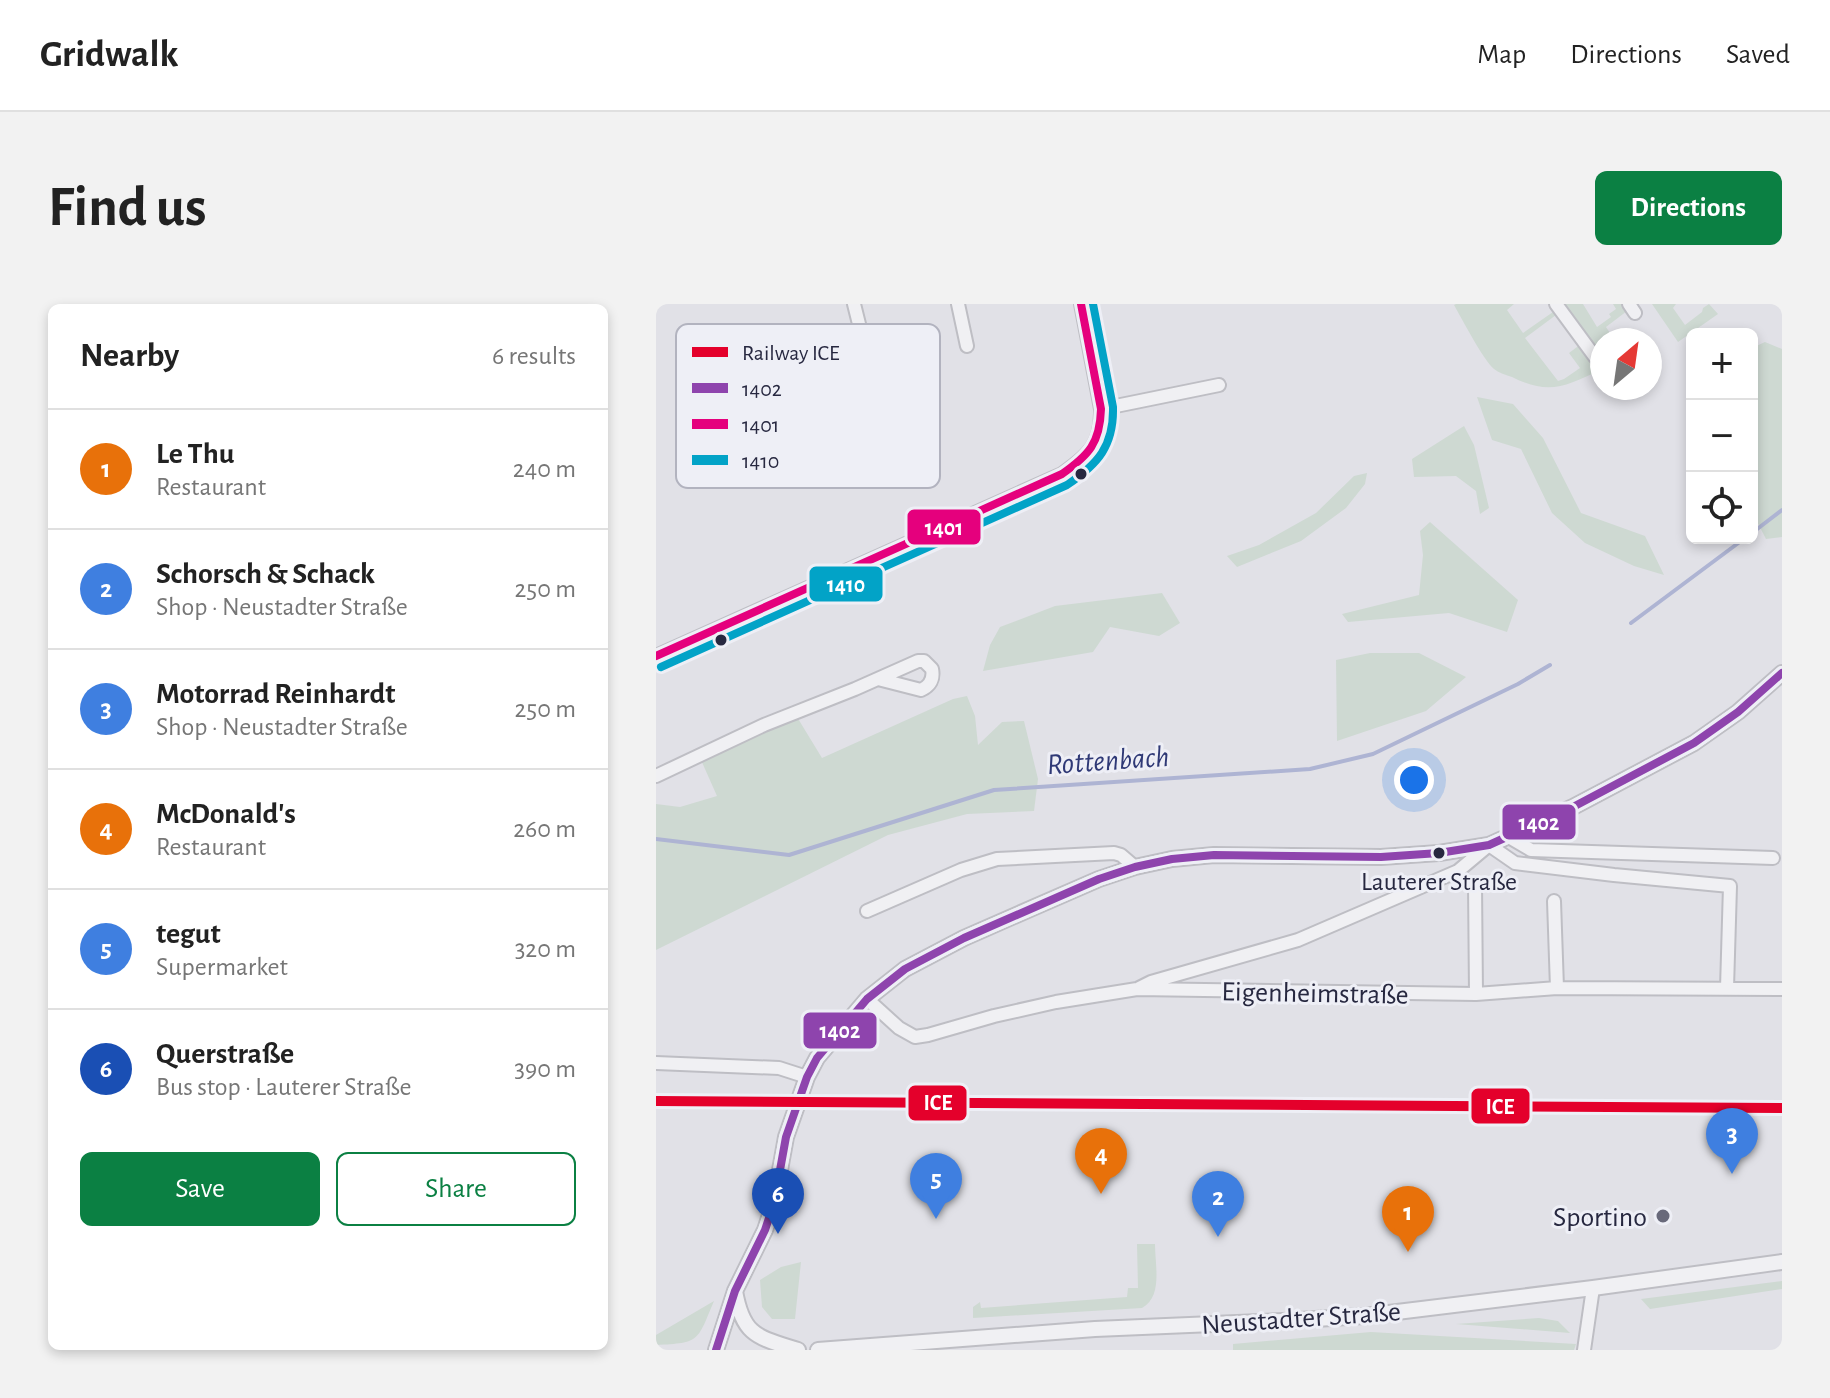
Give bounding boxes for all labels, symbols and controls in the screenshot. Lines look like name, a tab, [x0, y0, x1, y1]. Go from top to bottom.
text: Gridwalk	[40, 36, 178, 74]
text: Map	[1477, 41, 1526, 69]
text: Directions	[1570, 41, 1682, 69]
text: Saved	[1726, 41, 1790, 69]
button: Directions	[1595, 171, 1782, 245]
text: Find us	[48, 180, 206, 236]
legend	[676, 324, 940, 488]
north arrow	[1590, 328, 1662, 400]
map controls	[1686, 328, 1758, 544]
button: +	[1686, 328, 1758, 400]
text: Nearby	[80, 339, 179, 373]
text: Railway ICE	[742, 342, 840, 364]
text: 6 results	[492, 343, 576, 369]
text: 1402	[742, 378, 782, 400]
button: −	[1686, 400, 1758, 472]
text: 1401	[742, 414, 779, 436]
text: Le Thu	[156, 439, 234, 469]
text: 1410	[742, 450, 779, 472]
text: 1	[101, 456, 111, 482]
text: 240 m	[513, 456, 576, 482]
unlabelled marker	[1073, 466, 1089, 482]
button: locate	[1686, 472, 1758, 544]
text: Restaurant	[156, 474, 266, 500]
line badge: 1401	[906, 508, 982, 546]
text: 1401	[925, 517, 963, 539]
text: Schorsch & Schack	[156, 559, 375, 589]
line badge: 1410	[808, 565, 884, 603]
text: 1410	[827, 574, 865, 596]
text: 2	[100, 576, 112, 602]
text: 250 m	[514, 576, 576, 602]
text: Shop · Neustadter Straße	[156, 594, 408, 620]
unlabelled marker	[713, 632, 729, 648]
text: Motorrad Reinhardt	[156, 679, 395, 709]
text: 3	[100, 696, 112, 722]
text: 250 m	[514, 696, 576, 722]
text: Shop · Neustadter Straße	[156, 714, 408, 740]
water label: Rottenbach	[1046, 742, 1170, 780]
your location	[1394, 760, 1434, 800]
text: McDonald's	[156, 799, 296, 829]
line badge: 1402	[1501, 803, 1577, 841]
text: 1402	[1519, 812, 1559, 834]
text: 4	[99, 816, 113, 842]
text: 260 m	[513, 816, 576, 842]
text: Restaurant	[156, 834, 266, 860]
marker: Lauterer Straße	[1431, 845, 1447, 861]
place label: Lauterer Straße	[1361, 869, 1517, 895]
text: tegut	[156, 919, 221, 949]
text: 5	[100, 936, 112, 962]
text: 320 m	[515, 936, 576, 962]
text: Supermarket	[156, 954, 288, 980]
street label: Eigenheimstraße	[1221, 978, 1409, 1010]
line badge: 1402	[802, 1011, 878, 1050]
text: 1402	[820, 1020, 860, 1042]
text: Querstraße	[156, 1039, 294, 1069]
text: 6	[100, 1056, 112, 1082]
text: 390 m	[514, 1056, 576, 1082]
text: Bus stop · Lauterer Straße	[156, 1074, 411, 1100]
line badge: ICE	[907, 1084, 968, 1122]
line badge: ICE	[1470, 1087, 1531, 1125]
text: ICE	[924, 1092, 952, 1114]
text: ICE	[1486, 1096, 1514, 1118]
pin: 3	[1706, 1108, 1758, 1174]
pin: 4	[1075, 1128, 1127, 1194]
button: Save	[80, 1152, 320, 1226]
button: Share	[336, 1152, 576, 1226]
pin: 5	[910, 1153, 962, 1219]
pin: 6	[752, 1168, 804, 1234]
pin: 2	[1192, 1171, 1244, 1237]
pin: 1	[1382, 1186, 1434, 1252]
place label: Sportino	[1553, 1204, 1647, 1232]
marker: Sportino	[1654, 1207, 1672, 1225]
street label: Neustadter Straße	[1200, 1298, 1402, 1340]

